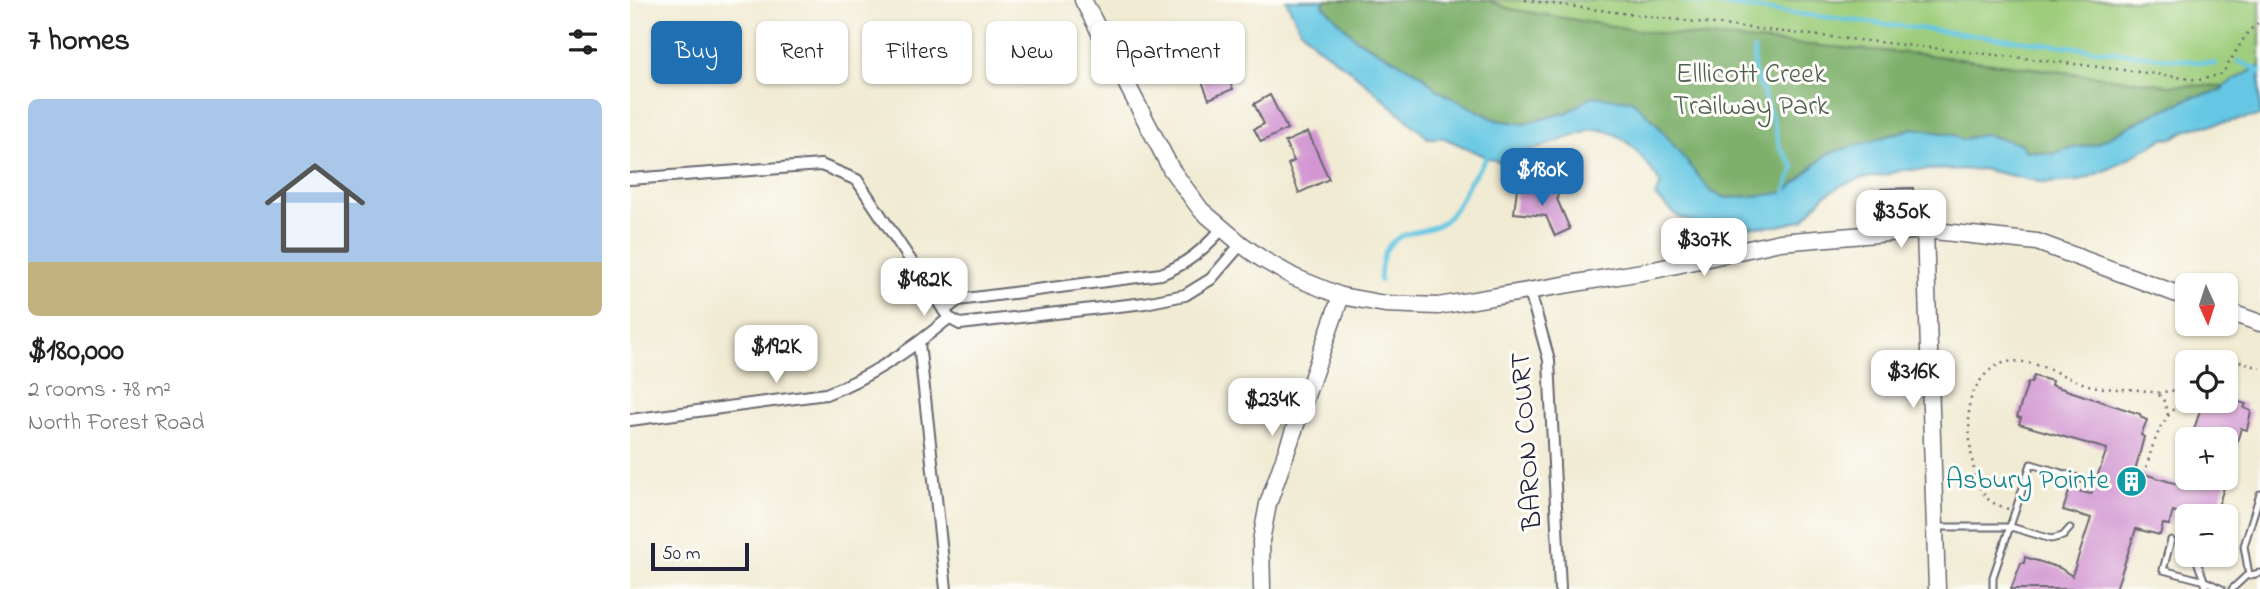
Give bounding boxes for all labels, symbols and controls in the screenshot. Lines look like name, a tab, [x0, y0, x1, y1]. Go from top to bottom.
text: 7 homes	[28, 20, 130, 64]
chip: Buy	[651, 21, 742, 84]
chip: Rent	[756, 21, 848, 84]
chip: Filters	[862, 21, 972, 84]
chip: New	[986, 21, 1077, 84]
chip: Apartment	[1091, 21, 1245, 84]
icon: filters	[564, 23, 602, 61]
park label: Elllicott Creek Trailway Park	[1673, 55, 1830, 128]
icon: home	[252, 145, 378, 271]
pin: $180K	[1493, 148, 1591, 208]
text: $180K	[1517, 154, 1567, 187]
pin: $350K	[1852, 190, 1950, 250]
text: $350K	[1872, 196, 1930, 229]
pin: $307K	[1655, 218, 1753, 278]
text: $307K	[1677, 224, 1731, 257]
pin: $482K	[875, 258, 973, 318]
text: $482K	[897, 264, 951, 297]
north arrow	[2175, 273, 2238, 336]
map controls	[2175, 273, 2238, 567]
pin: $192K	[727, 326, 825, 385]
text: $180,000	[28, 330, 124, 374]
text: $192K	[751, 331, 801, 364]
pin: $316K	[1864, 350, 1962, 410]
button: locate	[2175, 350, 2238, 413]
street label: BARON COURT	[1501, 351, 1555, 532]
text: $316K	[1887, 356, 1939, 389]
text: 2 rooms · 78 m²	[28, 374, 171, 407]
pin: $234K	[1223, 378, 1321, 438]
text: $234K	[1244, 384, 1300, 417]
text: North Forest Road	[28, 407, 204, 440]
button: +	[2175, 427, 2238, 490]
place label: Asbury Pointe	[1946, 461, 2109, 502]
building icon: Asbury Pointe	[2115, 464, 2149, 498]
button: −	[2175, 504, 2238, 567]
scale bar	[651, 540, 749, 572]
text: 50 m	[662, 541, 701, 568]

